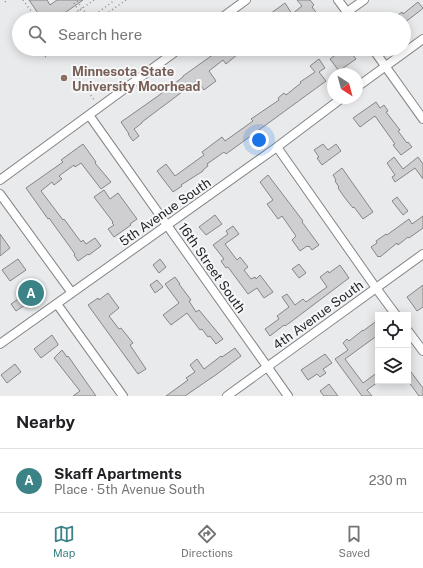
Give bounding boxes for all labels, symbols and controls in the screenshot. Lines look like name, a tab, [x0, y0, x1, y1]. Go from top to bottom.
search box	[12, 12, 411, 56]
icon: search	[26, 23, 48, 45]
text: Search here	[58, 26, 142, 43]
place label: Minnesota State University Moorhead	[72, 64, 200, 94]
north arrow	[327, 68, 363, 104]
marker: Minnesota State University Moorhead	[59, 73, 69, 83]
your location	[249, 130, 269, 150]
street label: 5th Avenue South	[117, 175, 213, 249]
street label: 16th Street South	[175, 220, 249, 316]
street label: 4th Avenue South	[270, 277, 366, 353]
pin: A	[18, 278, 44, 308]
map controls	[375, 312, 411, 384]
button: locate	[375, 312, 411, 348]
button: layers	[375, 348, 411, 384]
text: Nearby	[16, 412, 75, 432]
text: Skaff Apartments	[54, 465, 182, 482]
text: A	[24, 473, 34, 488]
text: 230 m	[369, 473, 407, 488]
text: Place · 5th Avenue South	[54, 482, 205, 497]
tab: Map	[53, 523, 75, 559]
tab: Directions	[181, 523, 233, 559]
tab: Saved	[339, 523, 370, 559]

